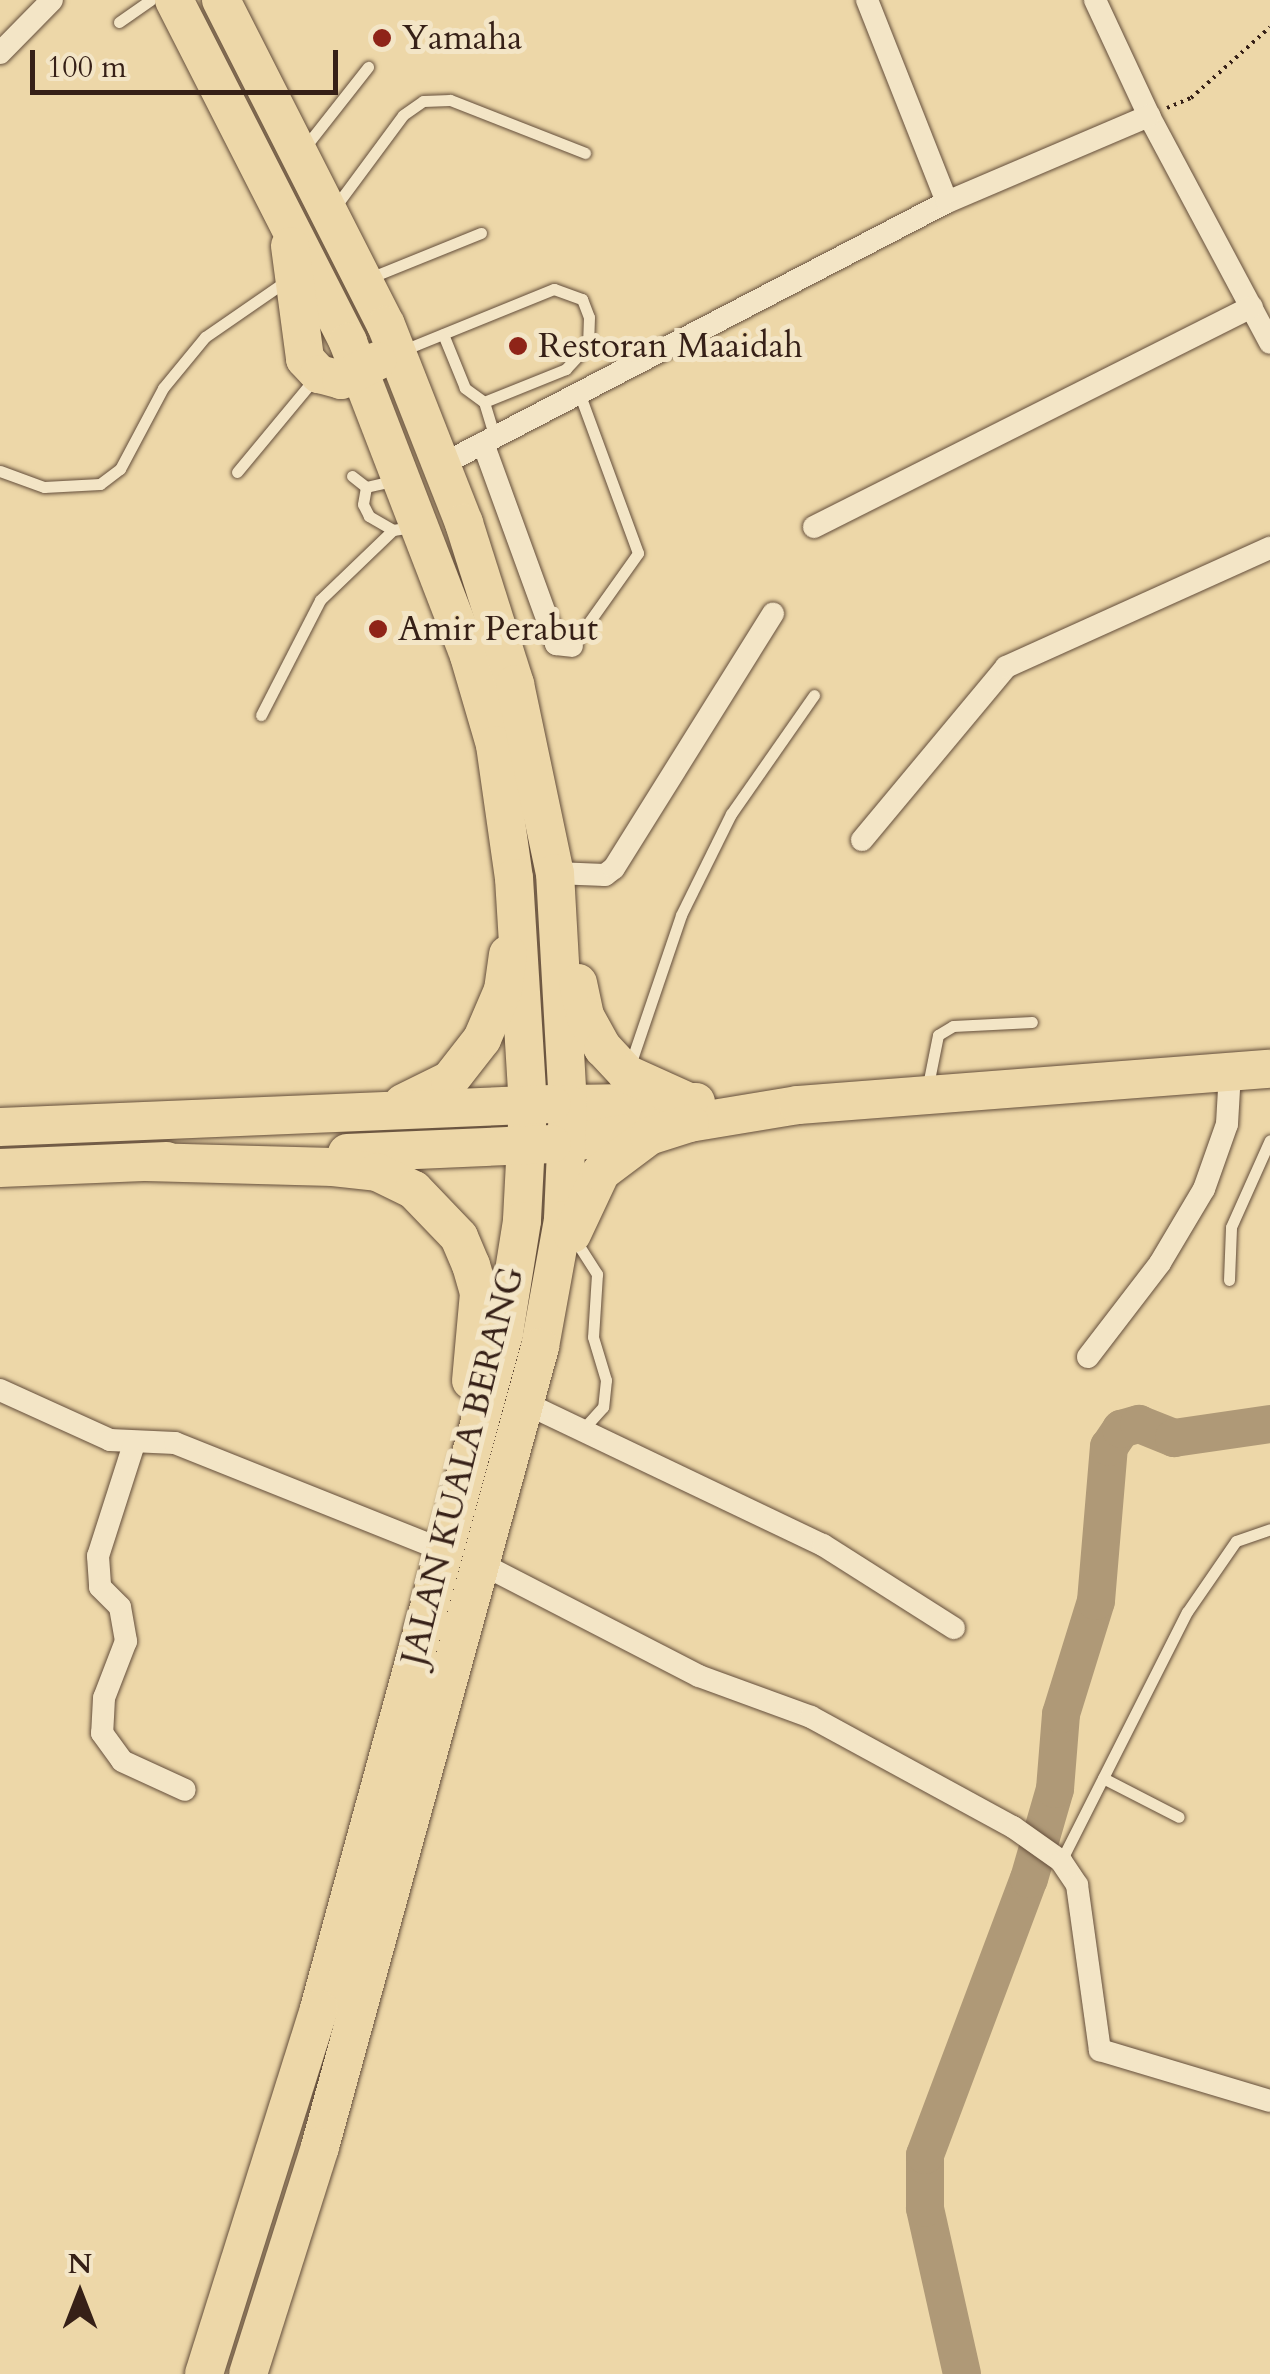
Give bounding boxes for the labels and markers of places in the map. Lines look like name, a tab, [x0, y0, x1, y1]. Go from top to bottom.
place label: Yamaha	[402, 17, 522, 59]
marker: Yamaha	[371, 27, 393, 49]
place label: Restoran Maaidah	[538, 325, 803, 367]
marker: Restoran Maaidah	[507, 335, 529, 357]
place label: Amir Perabut	[398, 608, 598, 650]
marker: Amir Perabut	[367, 618, 389, 640]

